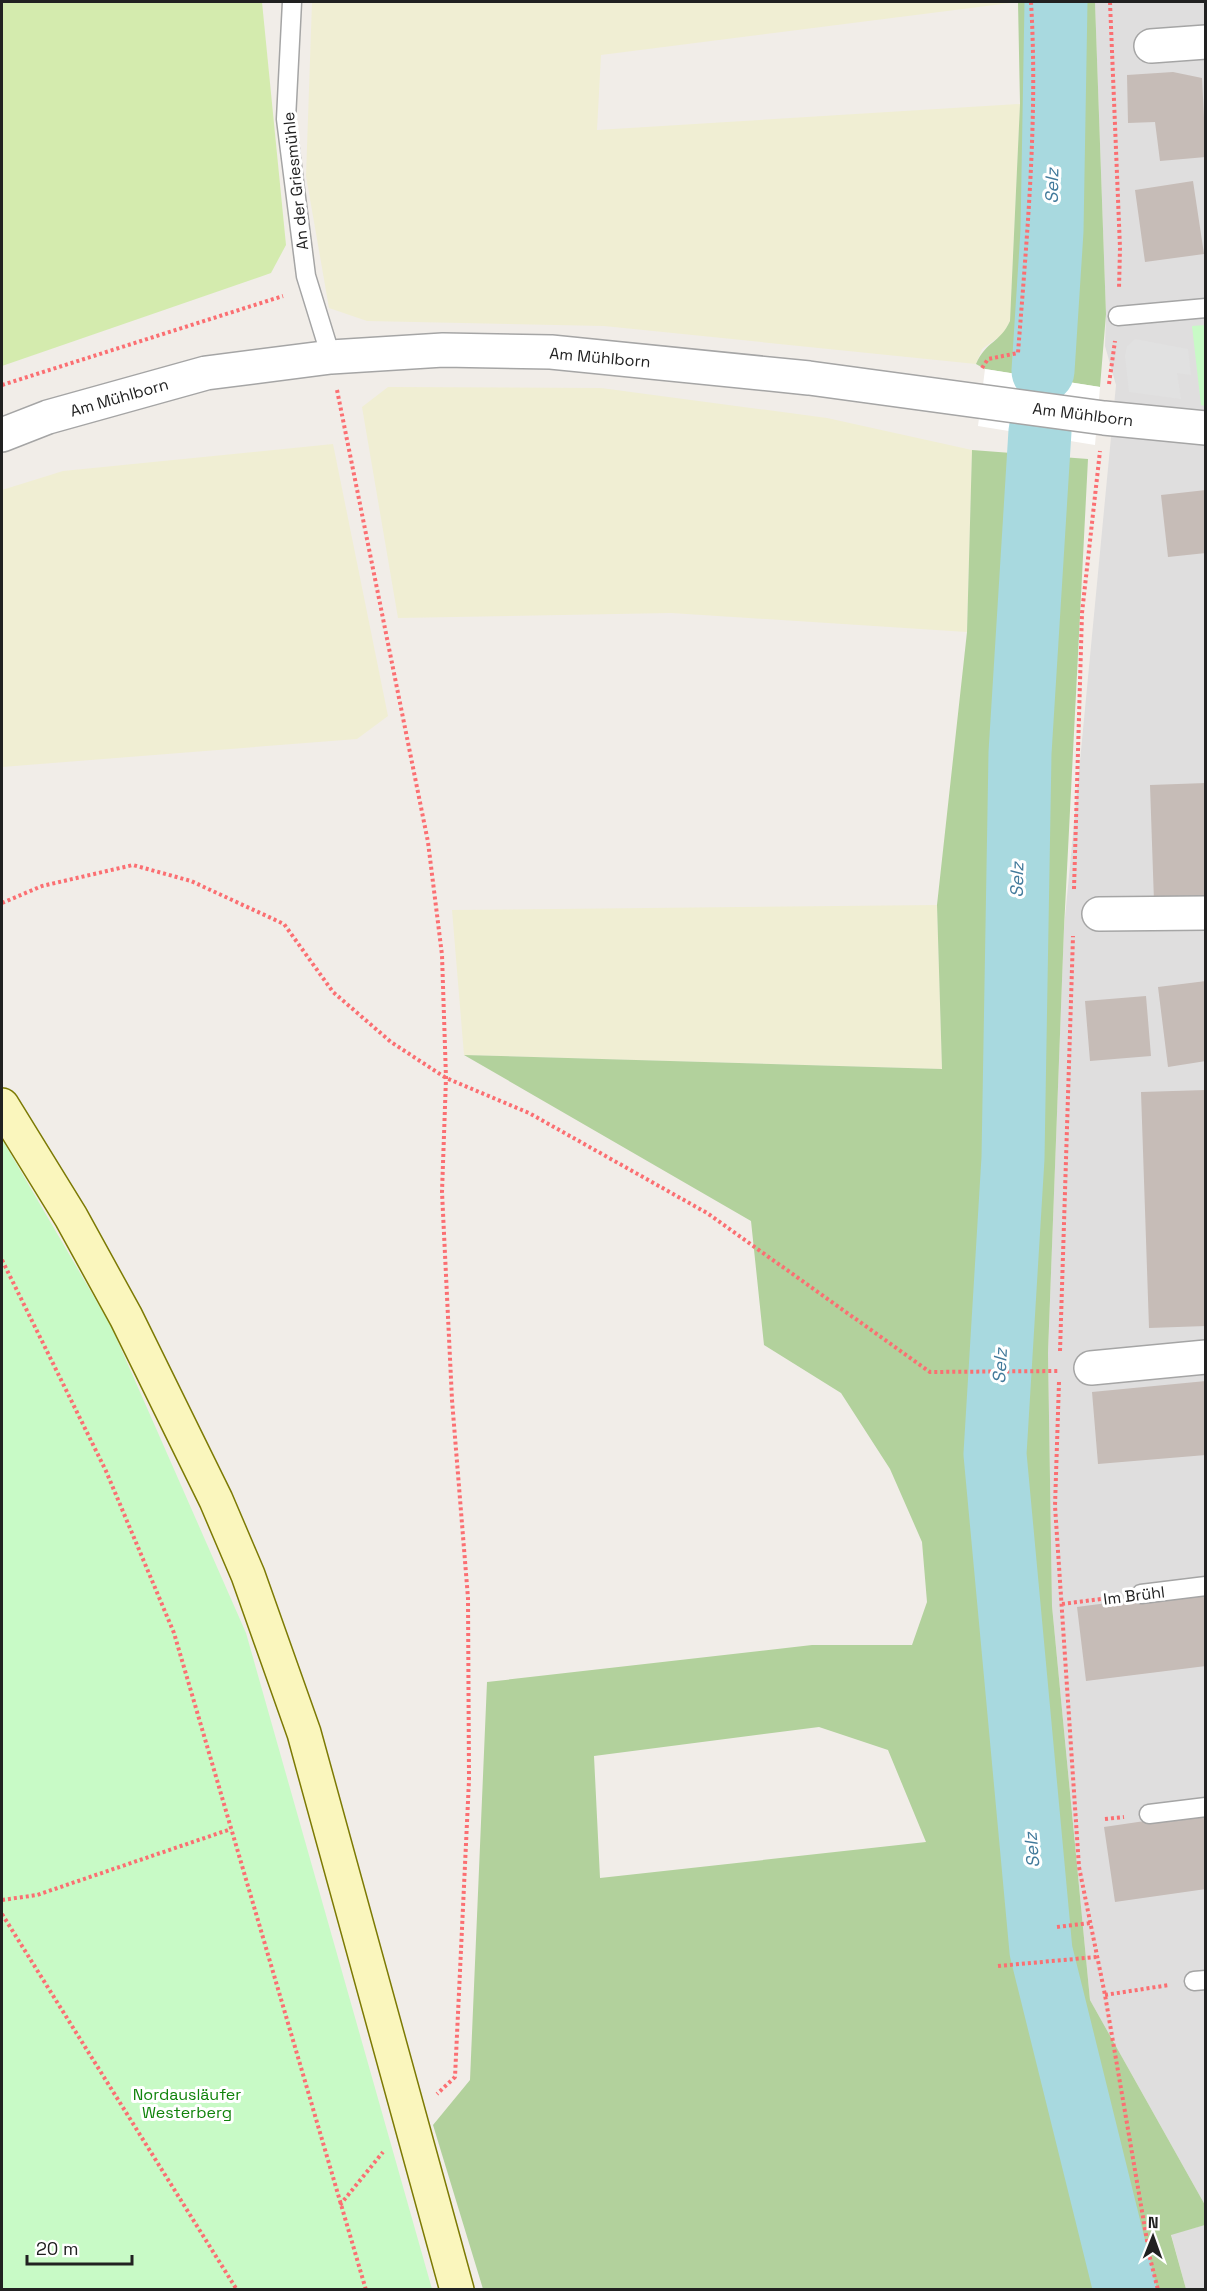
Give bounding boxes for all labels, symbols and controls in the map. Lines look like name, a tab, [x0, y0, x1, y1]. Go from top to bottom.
street label: An der Griesmühle	[278, 111, 313, 251]
water label: Selz	[1040, 166, 1063, 204]
street label: Am Mühlborn	[549, 343, 651, 372]
street label: Am Mühlborn	[68, 373, 171, 422]
street label: Am Mühlborn	[1031, 398, 1135, 431]
water label: Selz	[1005, 860, 1028, 898]
water label: Selz	[987, 1346, 1012, 1384]
street label: Im Brühl	[1102, 1581, 1166, 1610]
water label: Selz	[1018, 1830, 1045, 1869]
park label: Nordausläufer Westerberg	[133, 2084, 241, 2123]
north arrow	[1123, 2207, 1183, 2267]
text: N	[1148, 2212, 1159, 2233]
scale bar	[27, 2228, 132, 2266]
text: 20 m	[36, 2237, 79, 2260]

